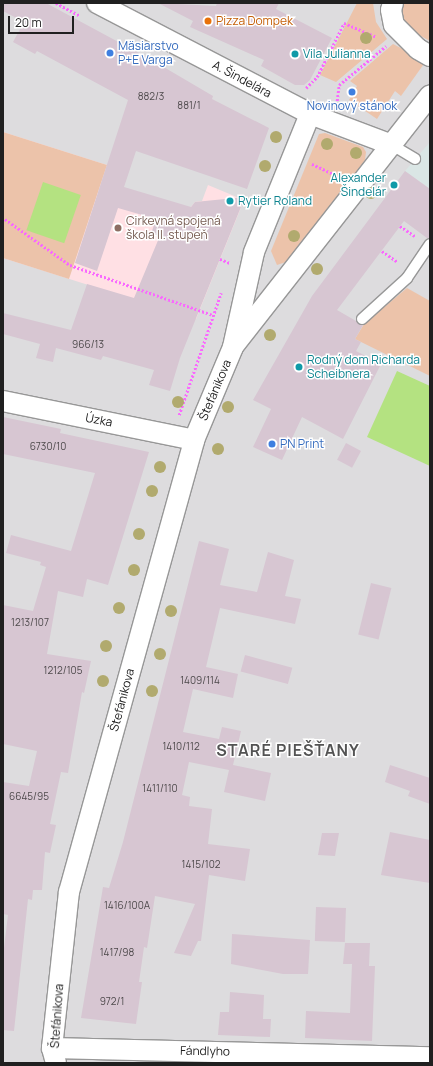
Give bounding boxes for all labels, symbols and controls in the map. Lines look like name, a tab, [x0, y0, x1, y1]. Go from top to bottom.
scale bar	[10, 8, 76, 34]
text: 20 m	[15, 14, 42, 31]
place label: Pizza Dompek	[216, 14, 293, 28]
marker: Pizza Dompek	[203, 16, 213, 26]
place label: Mäsiarstvo P+E Varga	[118, 39, 179, 67]
place label: Vila Julianna	[303, 47, 371, 61]
marker: Mäsiarstvo P+E Varga	[105, 48, 115, 58]
marker: Vila Julianna	[290, 49, 300, 59]
street label: A. Šindelára	[210, 57, 274, 101]
marker: Novinový stánok	[347, 87, 357, 97]
house number: 882/3	[138, 91, 164, 103]
place label: Novinový stánok	[307, 99, 397, 113]
house number: 881/1	[177, 100, 201, 112]
place label: Alexander Šindelár	[331, 171, 386, 199]
marker: Alexander Šindelár	[389, 180, 399, 190]
place label: Rytier Roland	[238, 194, 312, 208]
marker: Rytier Roland	[225, 196, 235, 206]
place label: Cirkevná spojená škola II. stupeň	[126, 214, 221, 242]
marker: Cirkevná spojená škola II. stupeň	[113, 223, 123, 233]
house number: 966/13	[72, 339, 104, 351]
place label: Rodný dom Richarda Scheibnera	[307, 353, 420, 381]
street label: Štefánikova	[196, 357, 234, 423]
marker: Rodný dom Richarda Scheibnera	[294, 362, 304, 372]
street label: Úzka	[84, 410, 114, 430]
place label: PN Print	[280, 437, 324, 451]
marker: PN Print	[267, 439, 277, 449]
house number: 6730/10	[30, 441, 66, 453]
house number: 1213/107	[11, 617, 49, 629]
house number: 1212/105	[44, 665, 82, 677]
street label: Štefánikova	[107, 667, 137, 733]
house number: 1409/114	[180, 675, 220, 687]
district label: STARÉ PIEŠŤANY	[216, 740, 360, 760]
house number: 1410/112	[162, 741, 200, 753]
house number: 1411/110	[142, 783, 178, 795]
house number: 6645/95	[9, 791, 49, 803]
house number: 1415/102	[181, 859, 221, 871]
house number: 1416/100A	[104, 900, 150, 912]
house number: 1417/98	[100, 947, 134, 959]
street label: Štefánikova	[48, 983, 66, 1049]
house number: 972/1	[100, 996, 124, 1008]
street label: Fándlyho	[180, 1043, 230, 1059]

